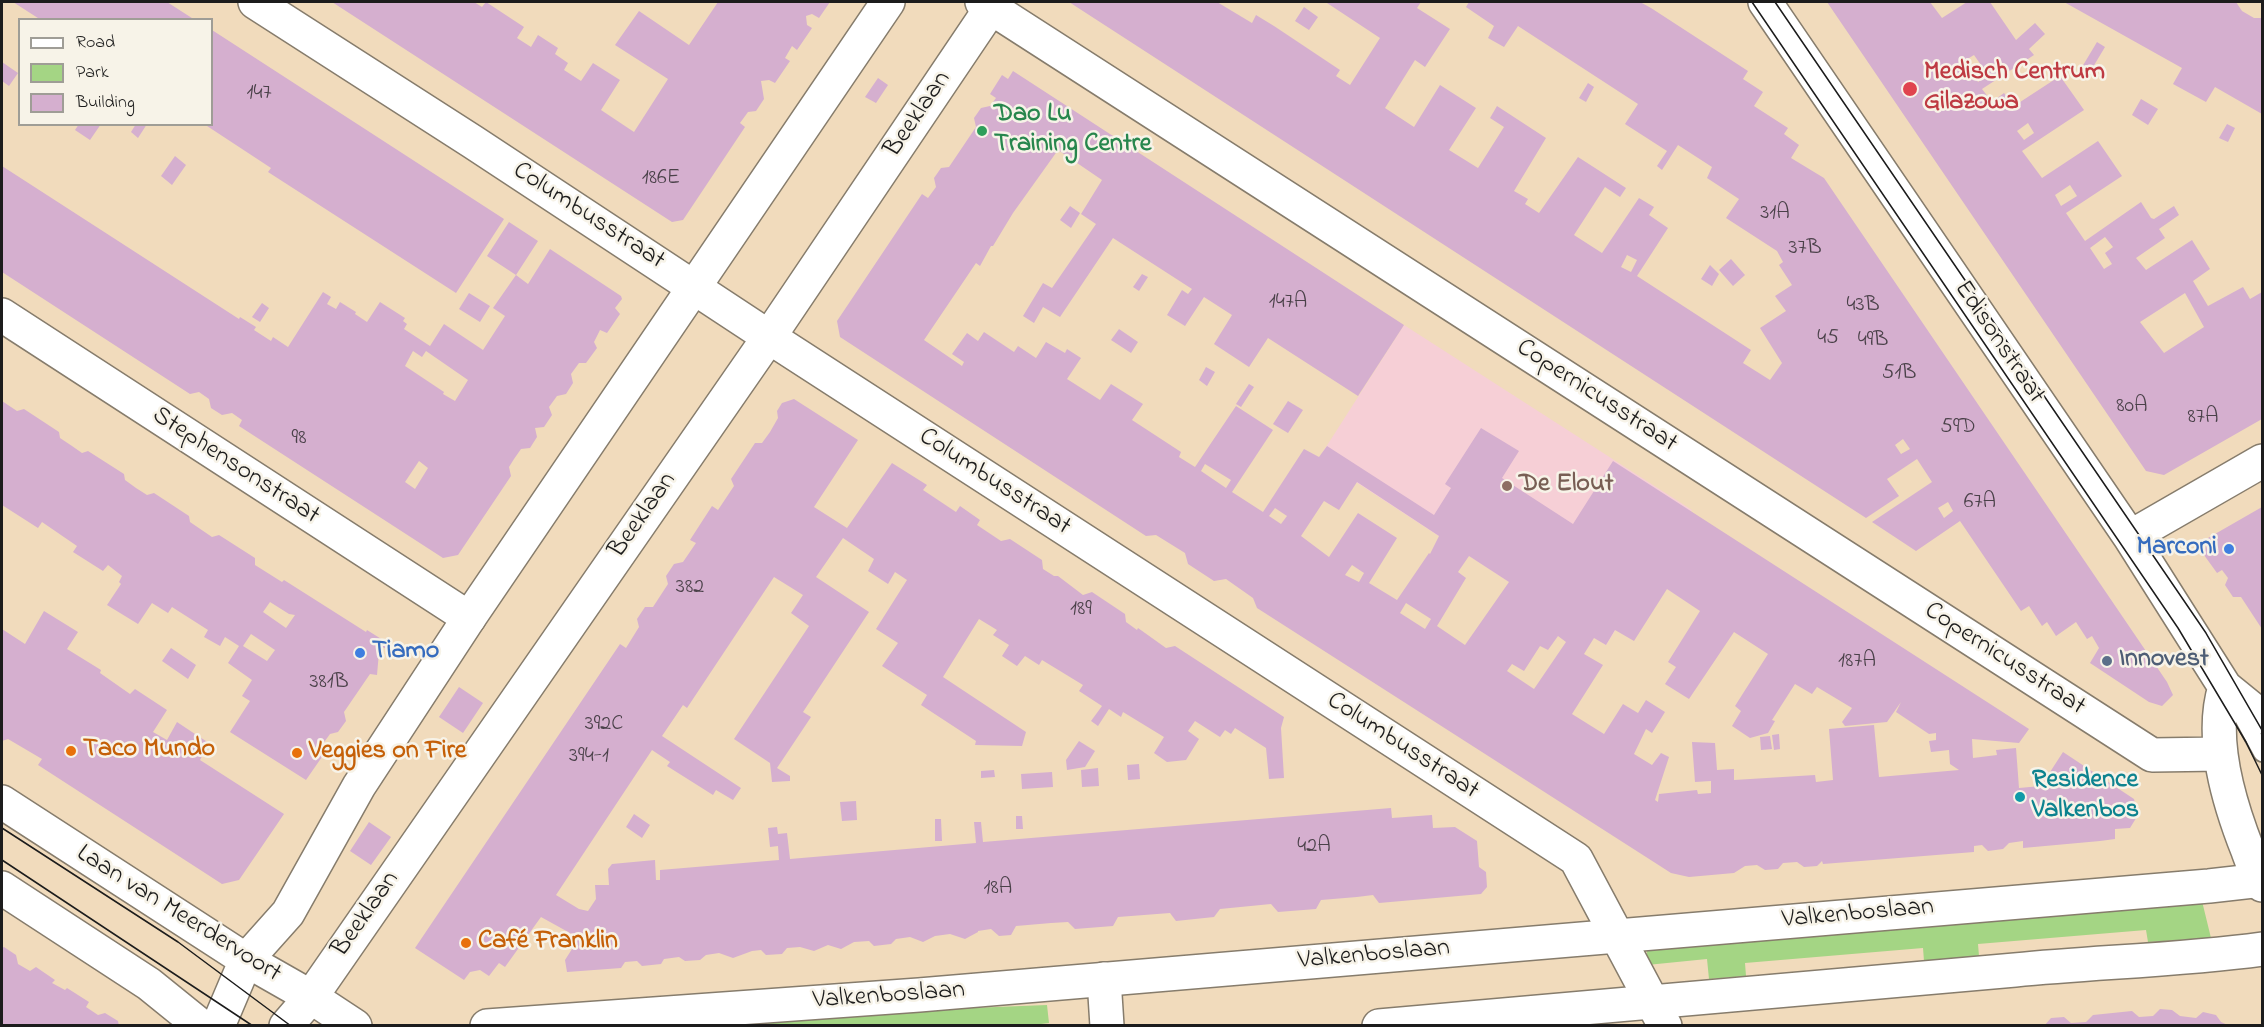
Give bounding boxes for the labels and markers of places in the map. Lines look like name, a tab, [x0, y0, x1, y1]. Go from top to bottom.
place label: Medisch Centrum Gilazowa	[1924, 58, 2105, 119]
marker: Medisch Centrum Gilazowa	[1901, 80, 1919, 98]
place label: Dao Lu Training Centre	[994, 100, 1151, 162]
marker: Dao Lu Training Centre	[975, 124, 989, 138]
place label: De Elout	[1519, 470, 1613, 502]
marker: De Elout	[1500, 479, 1514, 493]
place label: Marconi	[2137, 533, 2217, 565]
marker: Marconi	[2222, 542, 2236, 556]
place label: Tiamo	[372, 637, 439, 669]
place label: Innovest	[2119, 645, 2209, 677]
marker: Tiamo	[353, 646, 367, 660]
marker: Innovest	[2100, 654, 2114, 668]
place label: Taco Mundo	[83, 735, 215, 767]
place label: Veggies on Fire	[309, 737, 466, 769]
marker: Taco Mundo	[64, 744, 78, 758]
marker: Veggies on Fire	[290, 746, 304, 760]
place label: Residence Valkenbos	[2032, 766, 2139, 828]
marker: Residence Valkenbos	[2013, 790, 2027, 804]
place label: Café Franklin	[478, 927, 618, 959]
marker: Café Franklin	[459, 936, 473, 950]

